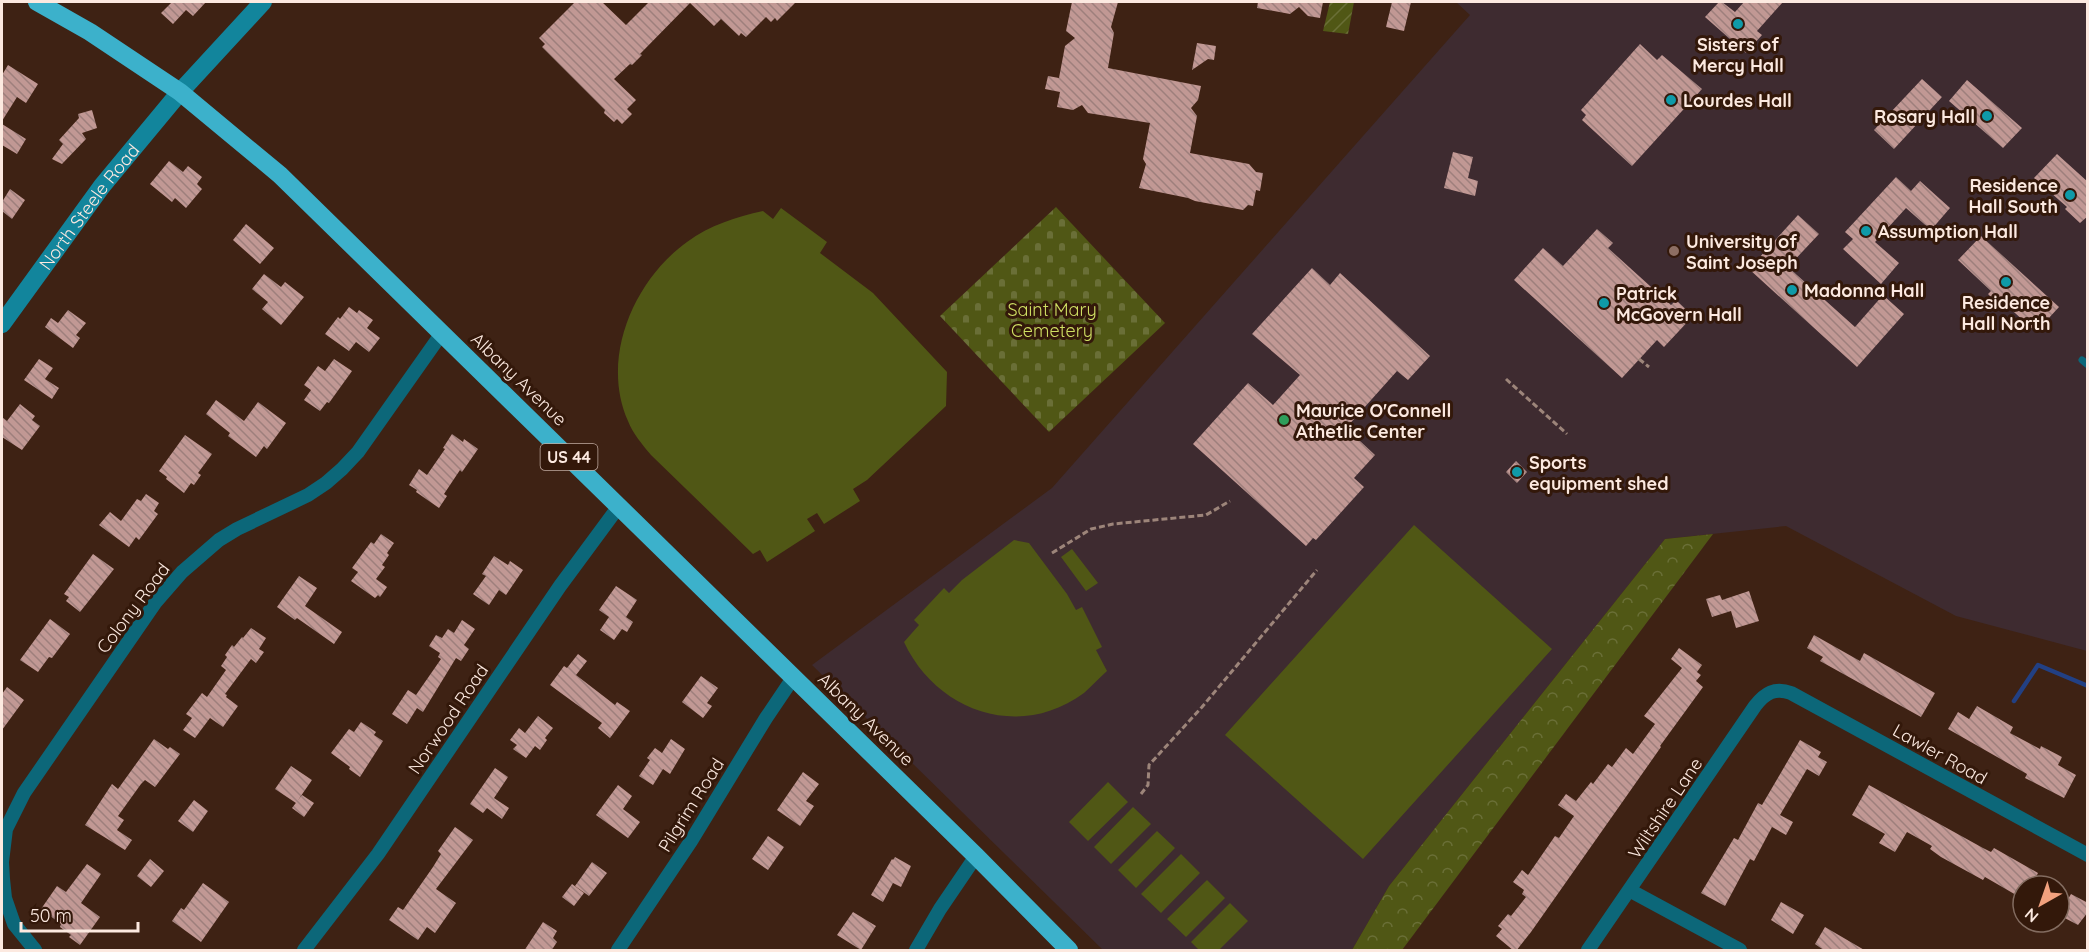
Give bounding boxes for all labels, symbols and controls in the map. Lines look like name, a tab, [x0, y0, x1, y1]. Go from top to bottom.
marker: Sisters of Mercy Hall	[1731, 17, 1745, 31]
place label: Sisters of Mercy Hall	[1692, 33, 1784, 77]
place label: Lourdes Hall	[1683, 89, 1792, 112]
marker: Lourdes Hall	[1664, 93, 1678, 107]
place label: Rosary Hall	[1874, 105, 1975, 128]
marker: Rosary Hall	[1980, 109, 1994, 123]
street label: North Steele Road	[34, 139, 144, 274]
place label: Residence Hall South	[1969, 174, 2058, 218]
marker: Residence Hall South	[2063, 188, 2077, 202]
place label: Assumption Hall	[1878, 220, 2018, 243]
marker: Assumption Hall	[1859, 224, 1873, 238]
place label: University of Saint Joseph	[1686, 230, 1798, 274]
marker: University of Saint Joseph	[1667, 244, 1681, 258]
marker: Residence Hall North	[1999, 275, 2013, 289]
place label: Madonna Hall	[1804, 279, 1924, 302]
place label: Patrick McGovern Hall	[1616, 282, 1742, 326]
marker: Madonna Hall	[1785, 283, 1799, 297]
place label: Residence Hall North	[1961, 291, 2051, 335]
marker: Patrick McGovern Hall	[1597, 296, 1611, 310]
park label: Saint Mary Cemetery	[1007, 298, 1097, 342]
street label: Albany Avenue	[466, 327, 572, 431]
place label: Maurice O'Connell Athetlic Center	[1296, 399, 1451, 443]
marker: Maurice O'Connell Athetlic Center	[1277, 413, 1291, 427]
road number: US 44	[540, 444, 598, 470]
place label: Sports equipment shed	[1529, 451, 1669, 495]
marker: Sports equipment shed	[1510, 465, 1524, 479]
street label: Colony Road	[91, 558, 175, 658]
street label: Norwood Road	[403, 660, 493, 778]
street label: Albany Avenue	[813, 667, 919, 771]
street label: Lawler Road	[1889, 719, 1991, 789]
street label: Wiltshire Lane	[1623, 753, 1707, 863]
street label: Pilgrim Road	[653, 754, 729, 856]
north arrow	[2011, 874, 2071, 934]
scale bar	[21, 895, 138, 933]
text: 50 m	[30, 904, 72, 927]
text: N	[2020, 904, 2042, 927]

